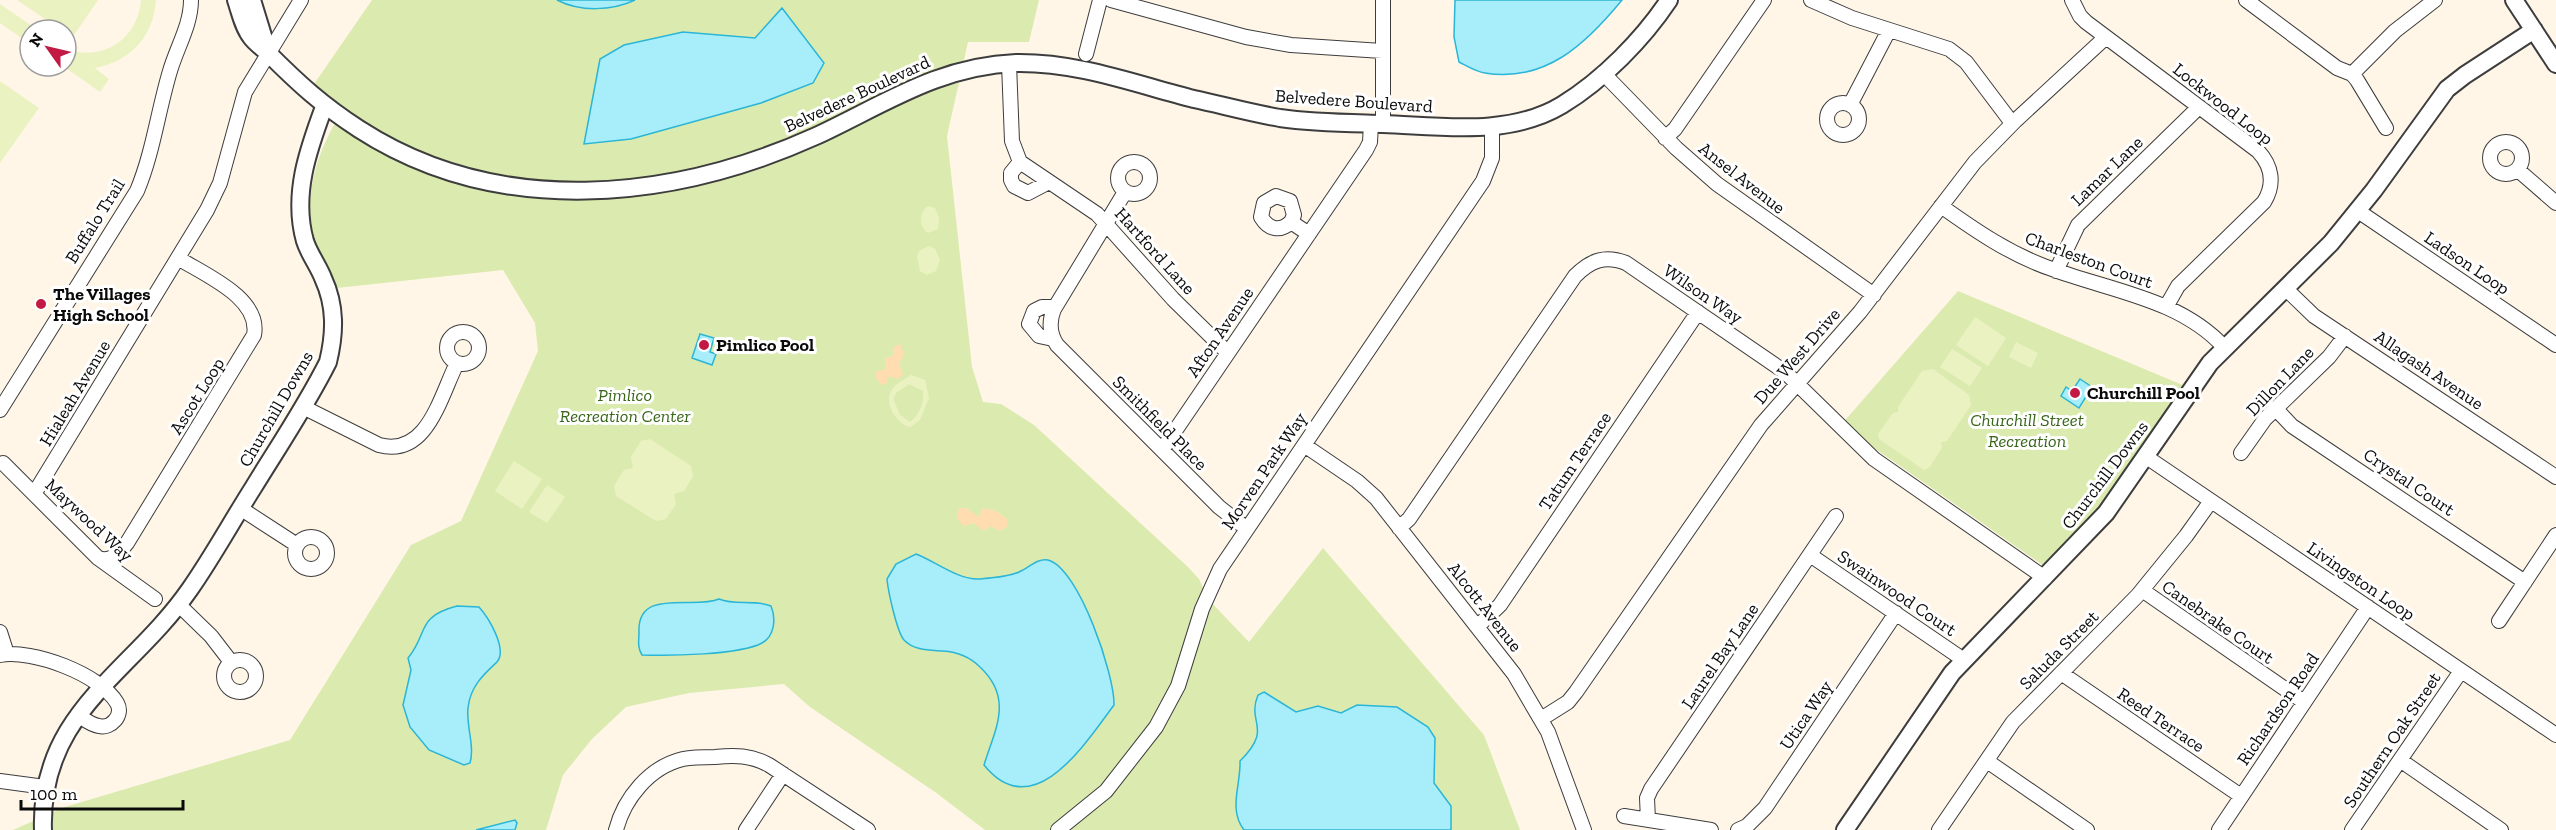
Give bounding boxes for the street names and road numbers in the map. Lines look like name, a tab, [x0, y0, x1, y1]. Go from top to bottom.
street label: Belvedere Boulevard	[781, 51, 933, 137]
street label: Lockwood Loop	[2169, 58, 2277, 150]
street label: Belvedere Boulevard	[1274, 85, 1434, 117]
street label: Lamar Lane	[2066, 131, 2148, 211]
street label: Ansel Avenue	[1694, 137, 1790, 219]
street label: Buffalo Trail	[60, 175, 130, 267]
street label: Hartford Lane	[1110, 203, 1200, 299]
street label: Ladson Loop	[2420, 226, 2514, 300]
street label: Charleston Court	[2022, 227, 2156, 293]
street label: Wilson Way	[1659, 259, 1747, 329]
street label: Afton Avenue	[1182, 283, 1258, 381]
street label: Due West Drive	[1749, 303, 1845, 409]
street label: Allagash Avenue	[2370, 325, 2488, 415]
street label: Hialeah Avenue	[35, 336, 115, 450]
street label: Dillon Lane	[2241, 342, 2319, 420]
street label: Churchill Downs	[234, 347, 318, 471]
street label: Ascot Loop	[165, 354, 229, 438]
street label: Smithfield Place	[1108, 371, 1212, 475]
street label: Tatum Terrace	[1534, 407, 1616, 515]
street label: Morven Park Way	[1217, 408, 1312, 534]
street label: Churchill Downs	[2057, 416, 2153, 534]
street label: Crystal Court	[2359, 443, 2459, 521]
street label: Maywood Way	[40, 474, 138, 567]
street label: Livingston Loop	[2303, 537, 2419, 625]
street label: Swainwood Court	[1834, 545, 1961, 641]
street label: Alcott Avenue	[1443, 558, 1527, 656]
street label: Canebrake Court	[2158, 575, 2279, 669]
street label: Laurel Bay Lane	[1677, 599, 1763, 713]
street label: Saluda Street	[2015, 605, 2104, 694]
street label: Richardson Road	[2232, 648, 2324, 769]
street label: Southern Oak Street	[2339, 668, 2446, 812]
street label: Utica Way	[1775, 676, 1838, 754]
street label: Reed Terrace	[2113, 683, 2209, 757]

